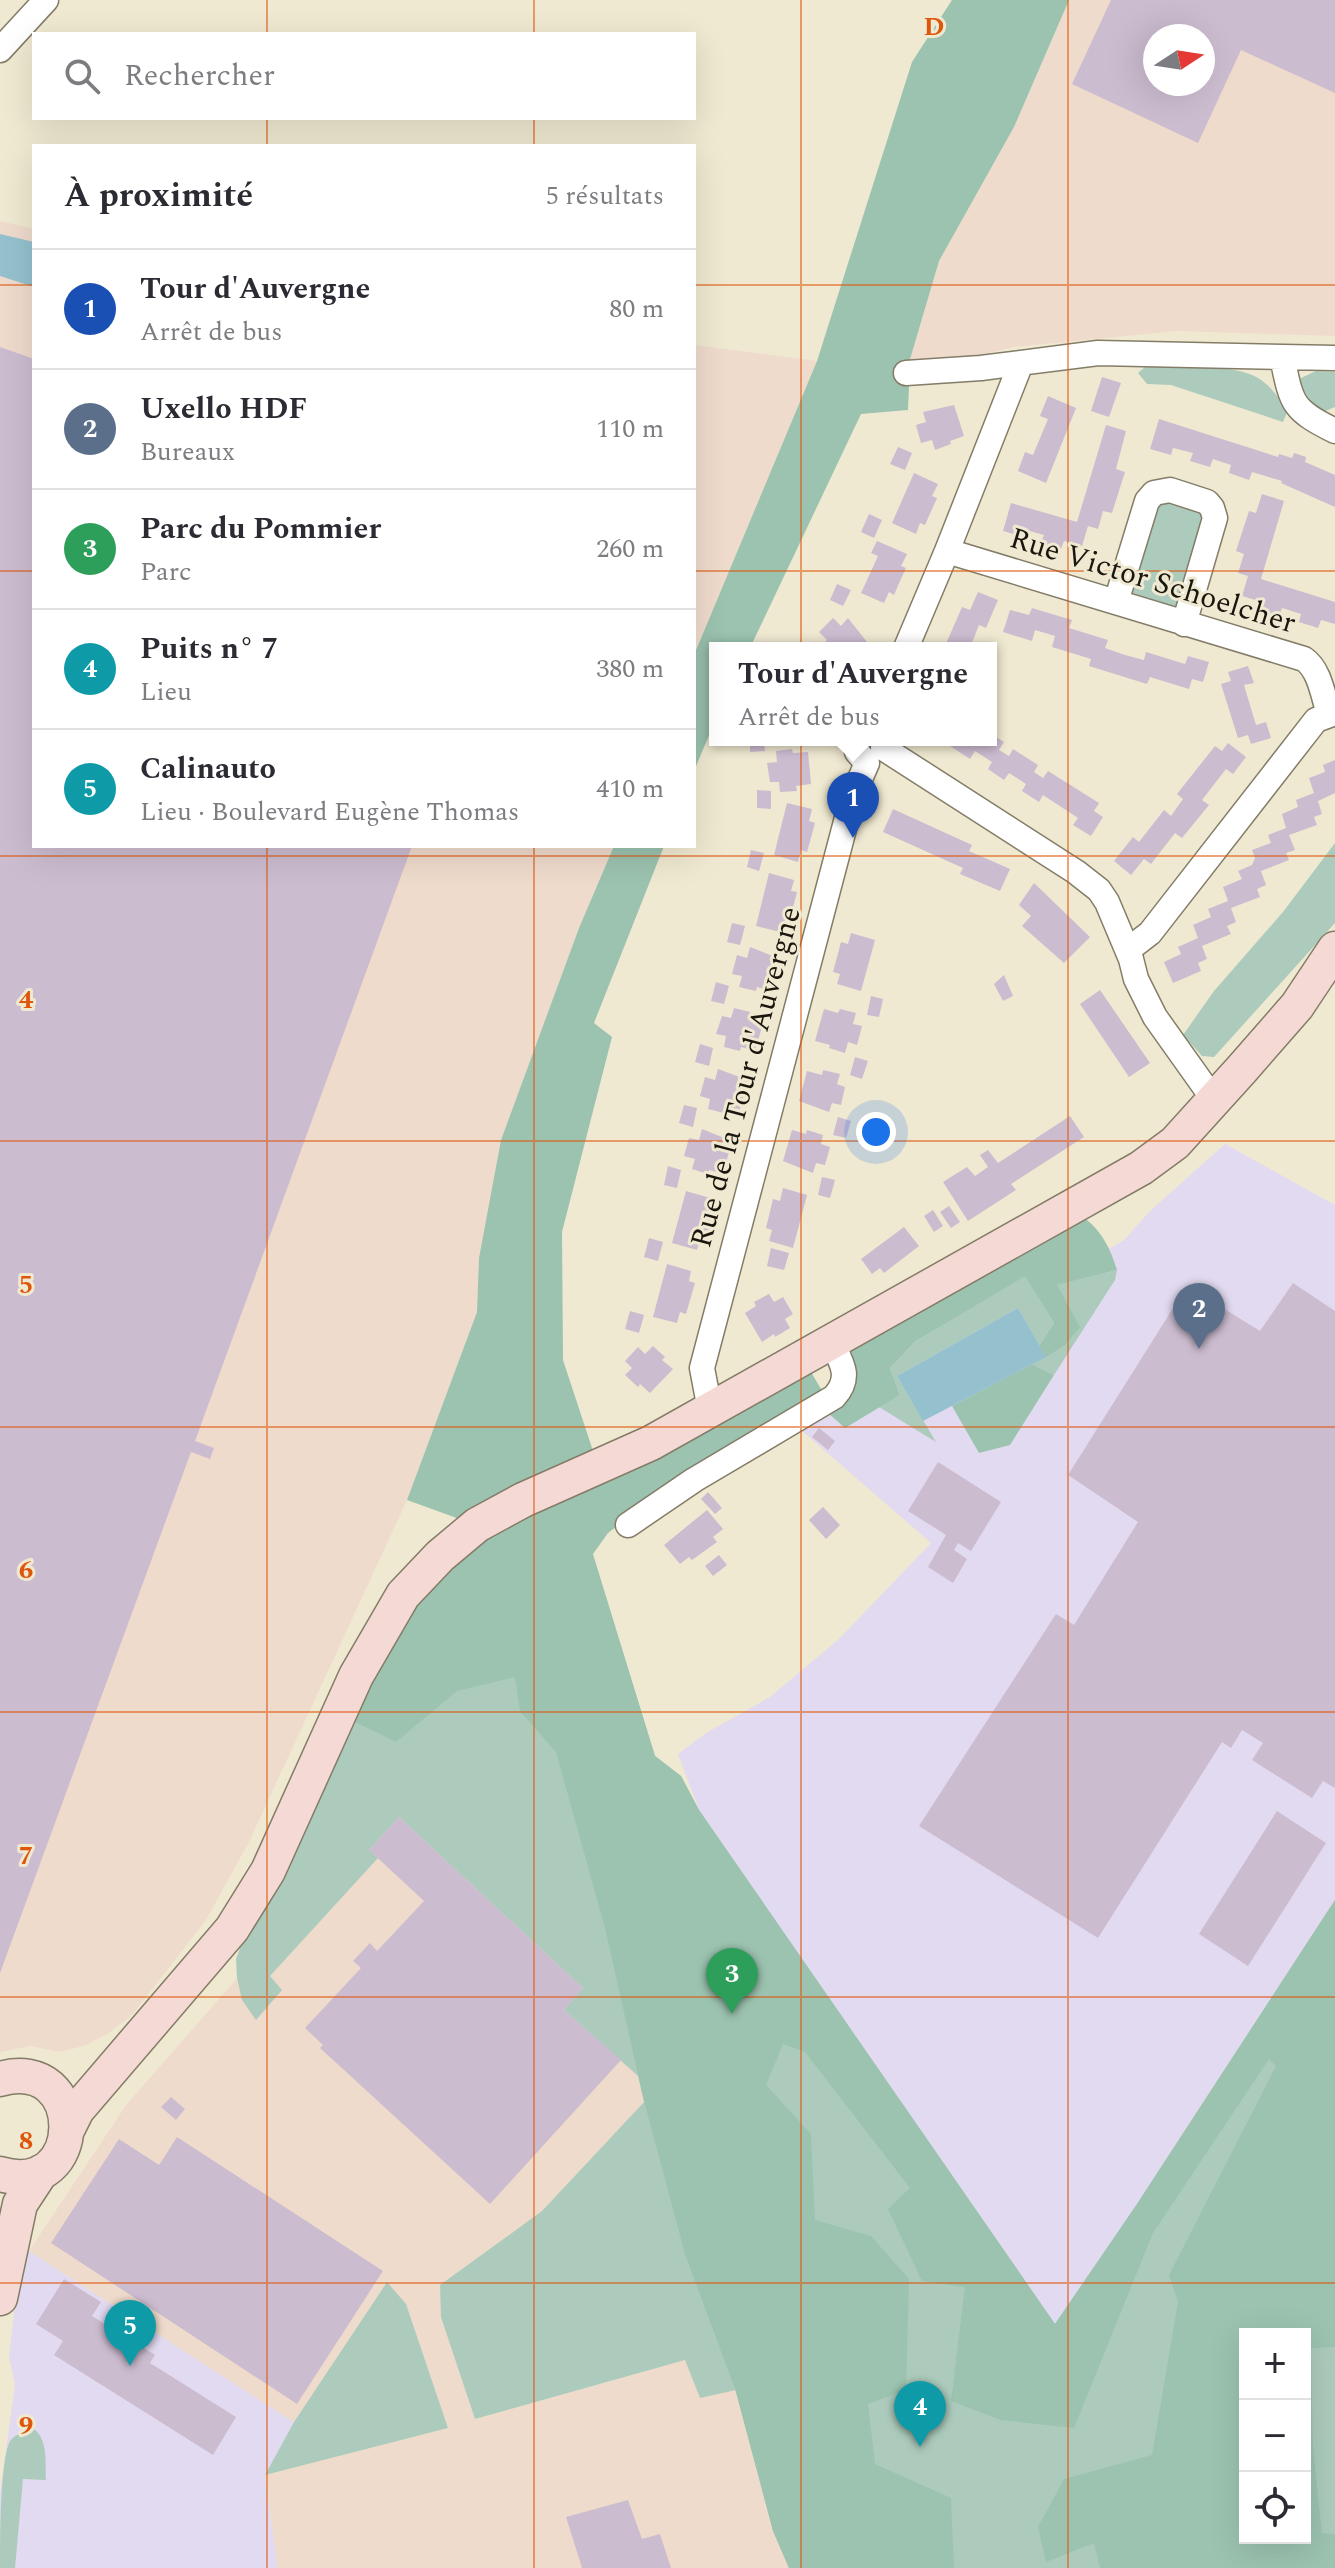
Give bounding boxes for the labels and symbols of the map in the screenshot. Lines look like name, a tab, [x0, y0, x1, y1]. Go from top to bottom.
text: D	[924, 7, 944, 47]
north arrow	[1143, 24, 1215, 96]
street label: Rue Victor Schoelcher	[1004, 516, 1302, 646]
pin: 1	[827, 772, 879, 838]
street label: Rue de la Tour d'Auvergne	[678, 902, 814, 1253]
text: 4	[19, 980, 34, 1020]
your location	[856, 1112, 896, 1152]
text: 5	[19, 1265, 33, 1305]
pin: 2	[1173, 1283, 1225, 1349]
text: 6	[19, 1550, 33, 1590]
text: 7	[19, 1836, 33, 1876]
pin: 3	[706, 1948, 758, 2014]
text: 8	[19, 2121, 33, 2161]
pin: 5	[104, 2300, 156, 2366]
pin: 4	[894, 2381, 946, 2447]
text: 9	[19, 2406, 33, 2446]

